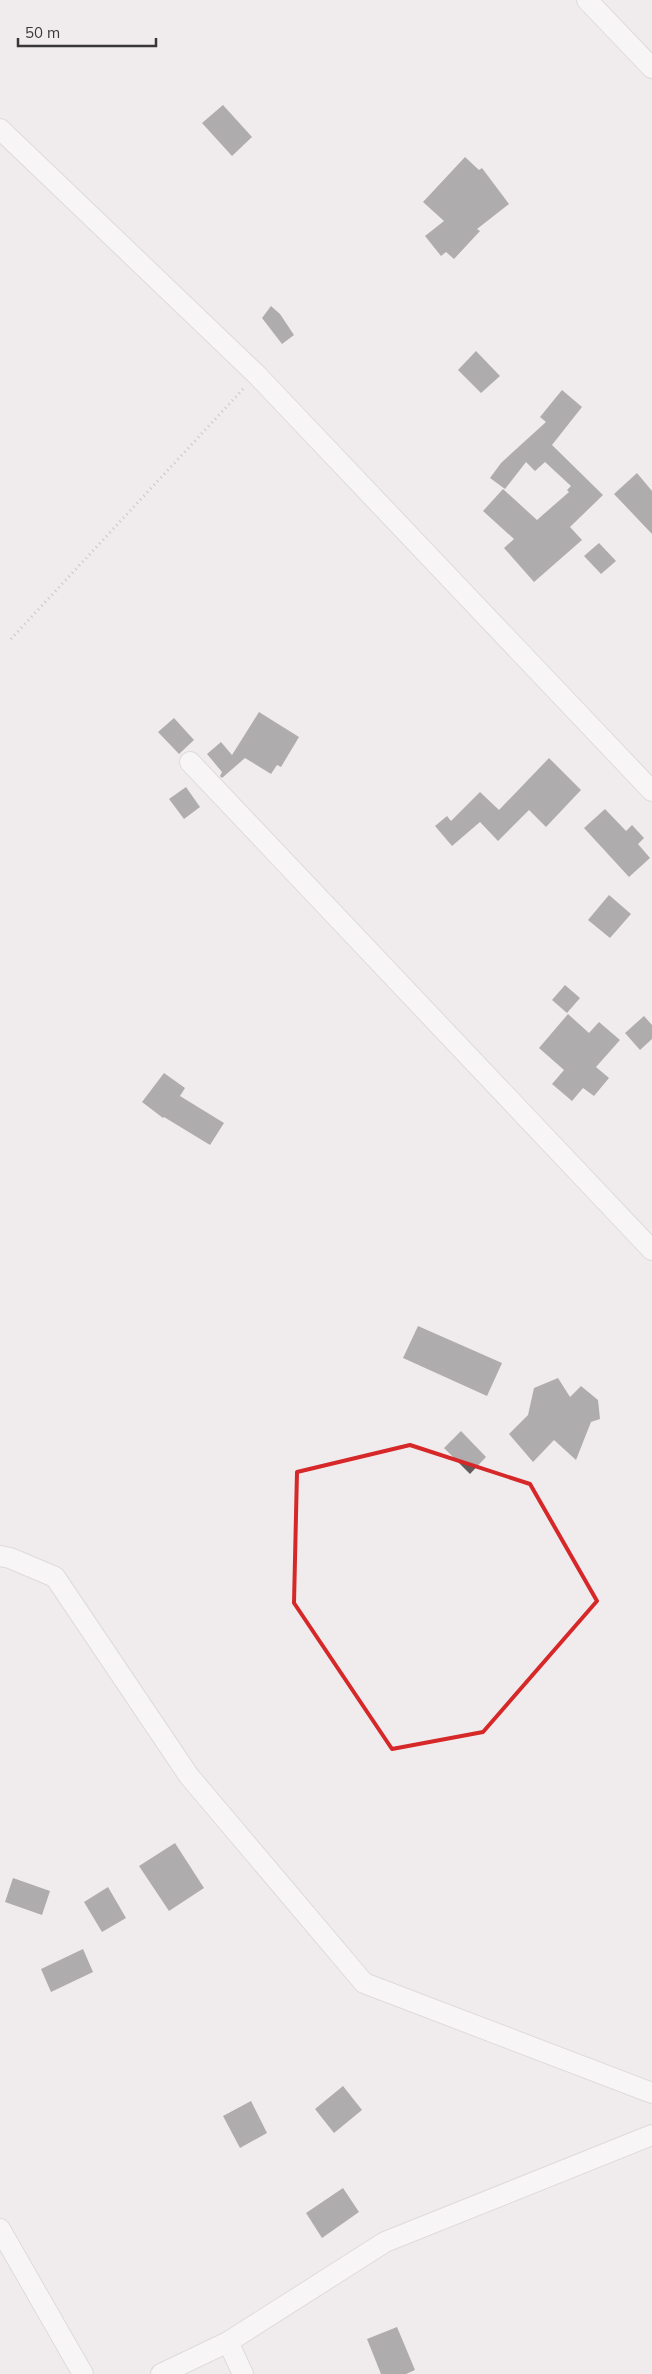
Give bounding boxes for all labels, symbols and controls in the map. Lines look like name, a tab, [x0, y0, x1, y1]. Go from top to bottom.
scale bar	[18, 15, 155, 47]
text: 50 m	[25, 23, 60, 42]

